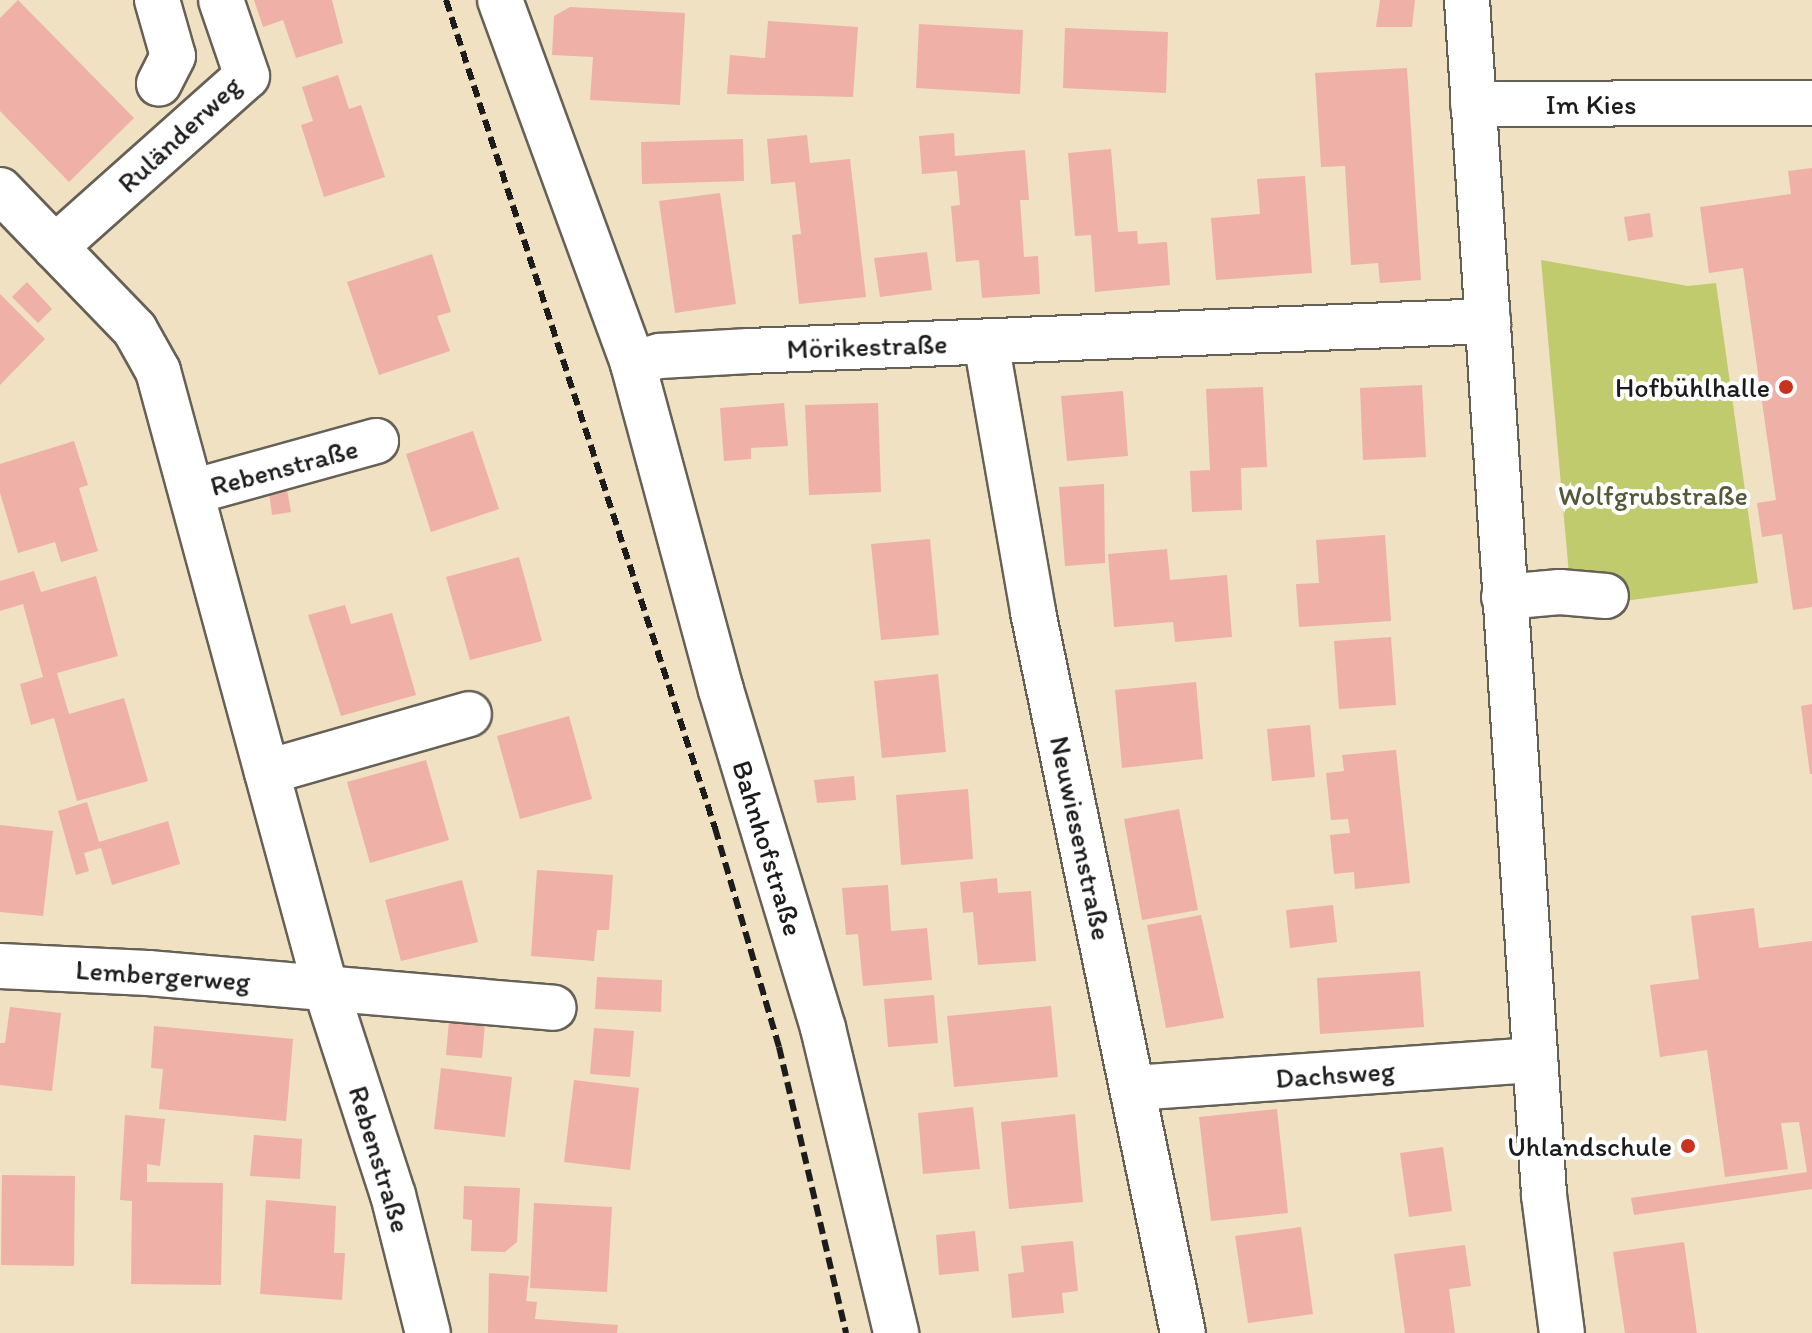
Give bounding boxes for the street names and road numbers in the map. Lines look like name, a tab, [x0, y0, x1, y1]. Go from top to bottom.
street label: Ruländerweg	[110, 68, 248, 200]
street label: Im Kies	[1545, 87, 1637, 121]
street label: Mörikestraße	[786, 326, 948, 366]
street label: Rebenstraße	[206, 431, 362, 503]
street label: Neuwiesenstraße	[1043, 733, 1119, 943]
street label: Bahnhofstraße	[725, 756, 811, 940]
street label: Lembergerweg	[74, 952, 252, 998]
street label: Dachsweg	[1274, 1053, 1396, 1095]
street label: Rebenstraße	[342, 1082, 418, 1236]

